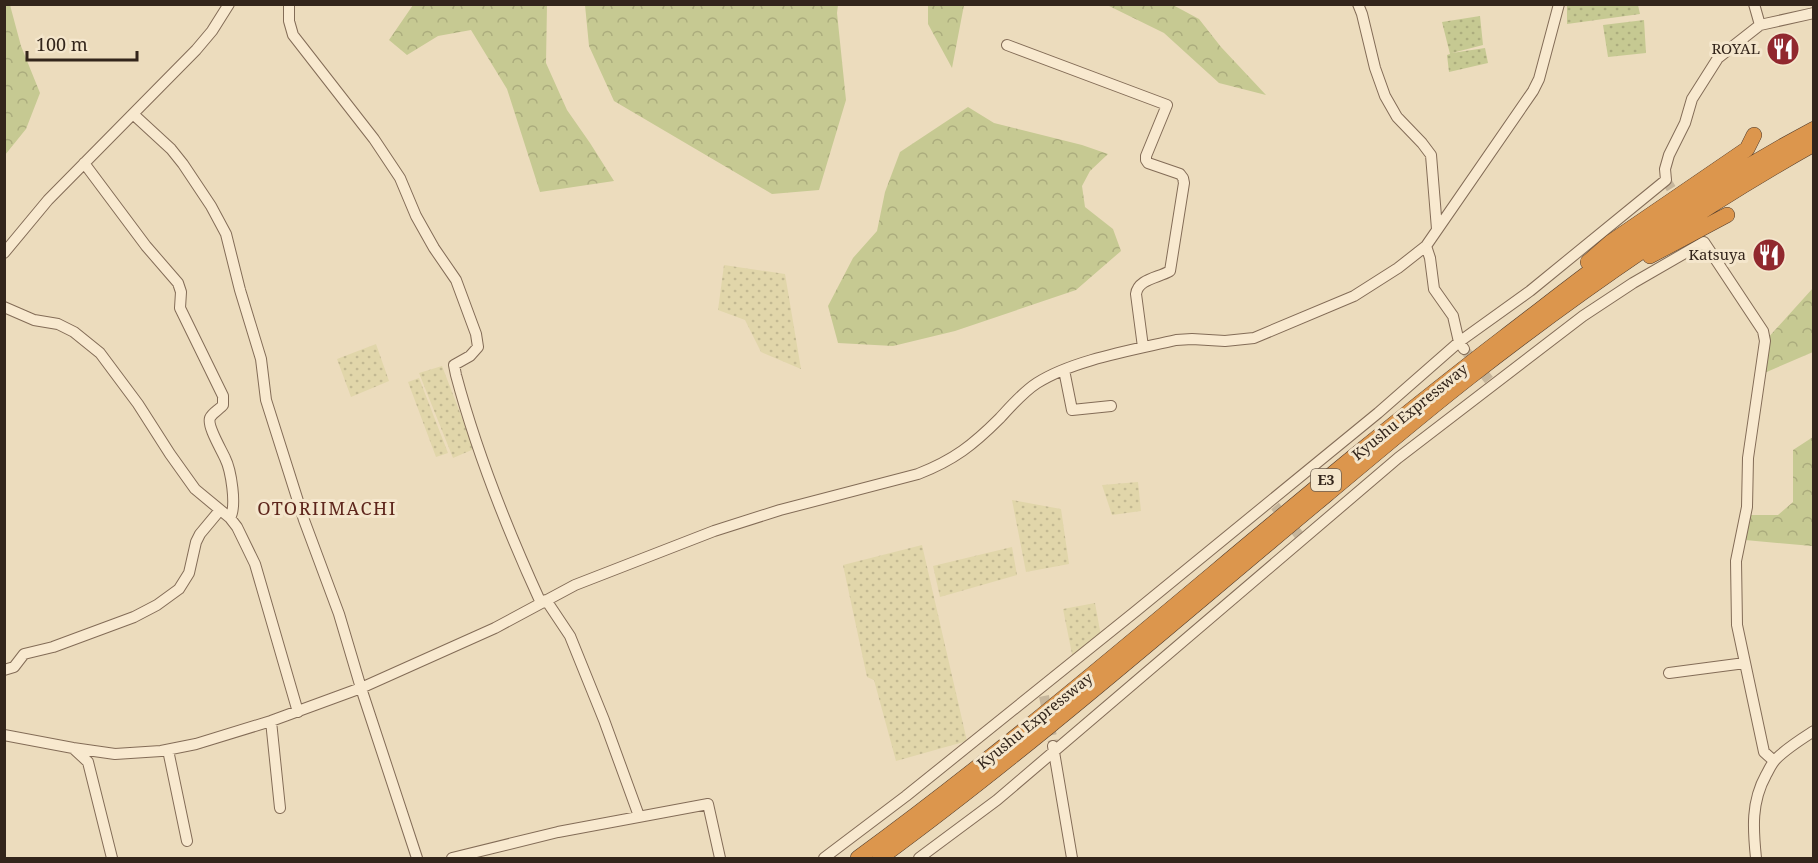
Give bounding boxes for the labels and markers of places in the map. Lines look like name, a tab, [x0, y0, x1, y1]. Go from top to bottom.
restaurant icon: ROYAL	[1765, 31, 1801, 67]
place label: ROYAL	[1712, 38, 1760, 58]
restaurant icon: Katsuya	[1751, 237, 1787, 273]
place label: Katsuya	[1689, 244, 1746, 264]

